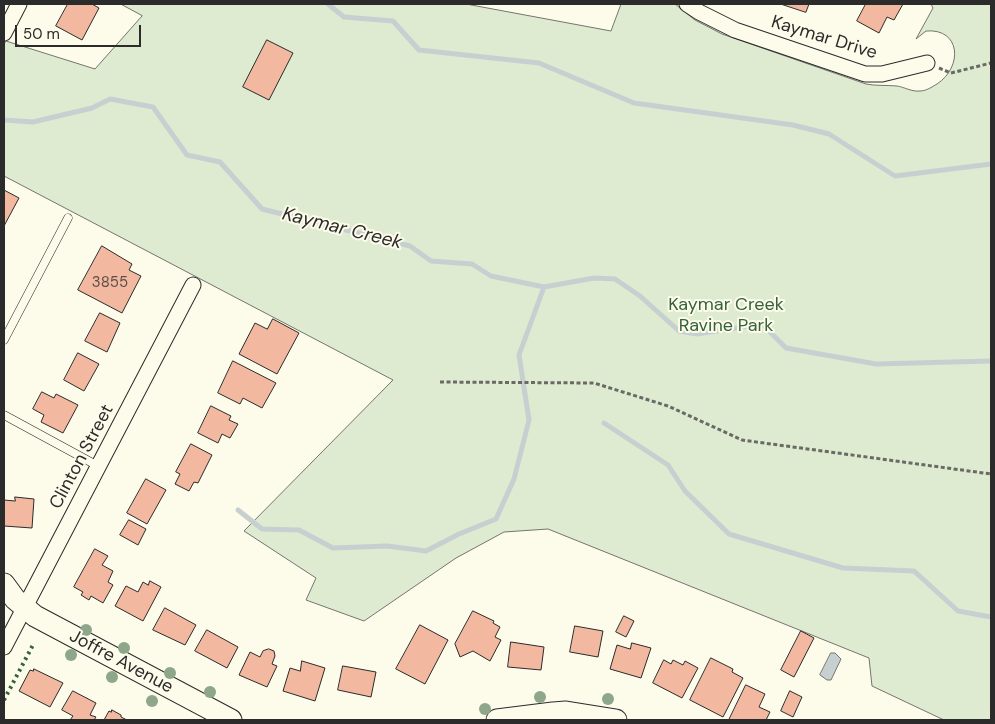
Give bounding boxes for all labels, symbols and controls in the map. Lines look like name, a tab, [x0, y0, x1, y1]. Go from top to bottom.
street label: Kaymar Drive	[768, 12, 880, 64]
scale bar	[18, 15, 144, 47]
text: 50 m	[23, 24, 60, 44]
water label: Kaymar Creek	[280, 203, 404, 255]
house number: 3855	[92, 274, 128, 292]
park label: Kaymar Creek Ravine Park	[668, 294, 784, 336]
street label: Clinton Street	[45, 401, 119, 513]
street label: Joffre Avenue	[65, 626, 177, 698]

